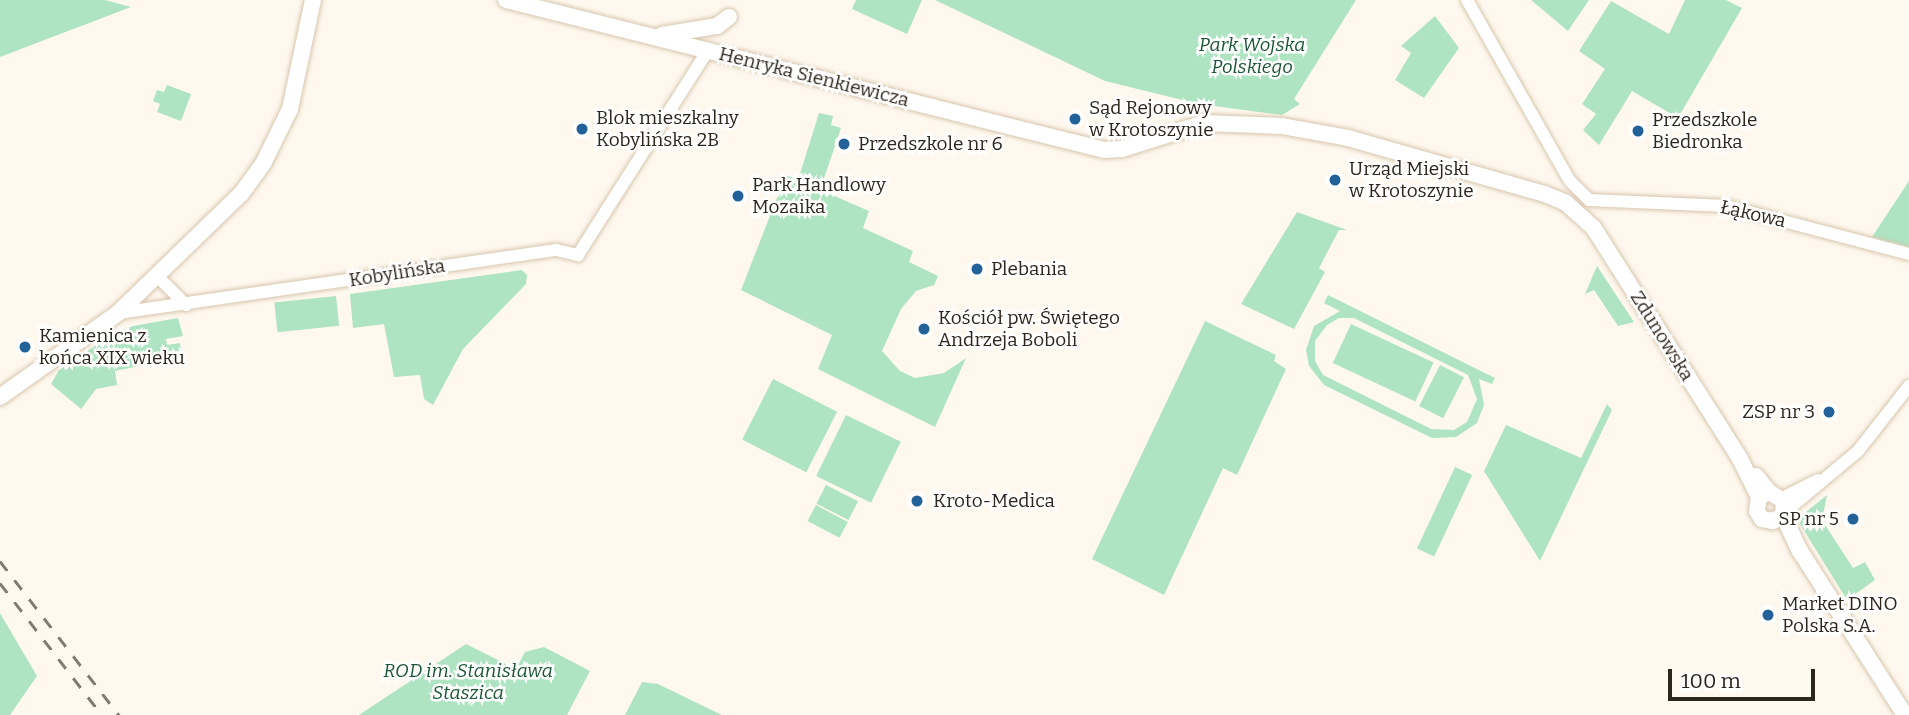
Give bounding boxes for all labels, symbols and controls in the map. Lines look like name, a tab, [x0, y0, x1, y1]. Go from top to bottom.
park label: Park Wojska Polskiego	[1199, 34, 1305, 78]
street label: Henryka Sienkiewicza	[717, 42, 911, 112]
place label: Sąd Rejonowy w Krotoszynie	[1089, 97, 1214, 141]
place label: Blok mieszkalny Kobylińska 2B	[596, 107, 739, 151]
place label: Przedszkole Biedronka	[1652, 109, 1757, 153]
marker: Sąd Rejonowy w Krotoszynie	[1067, 111, 1083, 127]
marker: Blok mieszkalny Kobylińska 2B	[574, 121, 590, 137]
marker: Przedszkole Biedronka	[1630, 123, 1646, 139]
place label: Przedszkole nr 6	[858, 133, 1003, 155]
marker: Przedszkole nr 6	[836, 136, 852, 152]
place label: Urząd Miejski w Krotoszynie	[1349, 158, 1474, 202]
marker: Urząd Miejski w Krotoszynie	[1327, 172, 1343, 188]
place label: Park Handlowy Mozaika	[752, 174, 886, 218]
marker: Park Handlowy Mozaika	[730, 188, 746, 204]
street label: Łąkowa	[1718, 195, 1788, 233]
street label: Kobylińska	[347, 254, 447, 292]
place label: Plebania	[991, 258, 1067, 280]
marker: Plebania	[969, 261, 985, 277]
street label: Zdunowska	[1625, 287, 1699, 385]
place label: Kościół pw. Świętego Andrzeja Boboli	[938, 307, 1120, 351]
marker: Kościół pw. Świętego Andrzeja Boboli	[916, 321, 932, 337]
place label: Kamienica z końca XIX wieku	[39, 325, 185, 369]
marker: Kamienica z końca XIX wieku	[17, 339, 33, 355]
place label: ZSP nr 3	[1742, 401, 1815, 423]
marker: ZSP nr 3	[1821, 404, 1837, 420]
place label: Kroto-Medica	[933, 490, 1055, 512]
marker: Kroto-Medica	[907, 491, 927, 511]
place label: SP nr 5	[1778, 508, 1839, 530]
marker: SP nr 5	[1845, 511, 1861, 527]
place label: Market DINO Polska S.A.	[1782, 593, 1898, 637]
marker: Market DINO Polska S.A.	[1760, 607, 1776, 623]
scale bar	[1671, 656, 1818, 700]
park label: ROD im. Stanisława Staszica	[383, 660, 553, 704]
text: 100 m	[1681, 668, 1741, 694]

